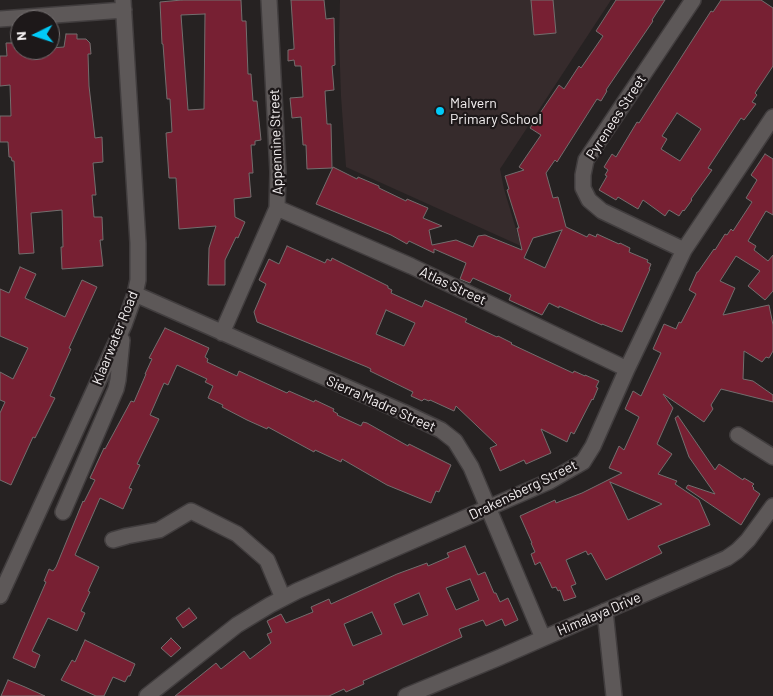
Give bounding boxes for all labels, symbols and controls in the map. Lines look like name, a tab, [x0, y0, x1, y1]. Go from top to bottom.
north arrow	[10, 10, 60, 60]
text: N	[12, 31, 29, 41]
street label: Pyrenees Street	[582, 72, 650, 162]
street label: Appennine Street	[266, 89, 286, 195]
place label: Malvern Primary School	[450, 95, 542, 128]
marker: Malvern Primary School	[434, 105, 446, 117]
street label: Atlas Street	[417, 263, 489, 309]
street label: Klaarwater Road	[89, 289, 141, 387]
street label: Sierra Madre Street	[324, 372, 438, 436]
street label: Drakensberg Street	[466, 457, 580, 523]
street label: Himalaya Drive	[555, 589, 643, 639]

